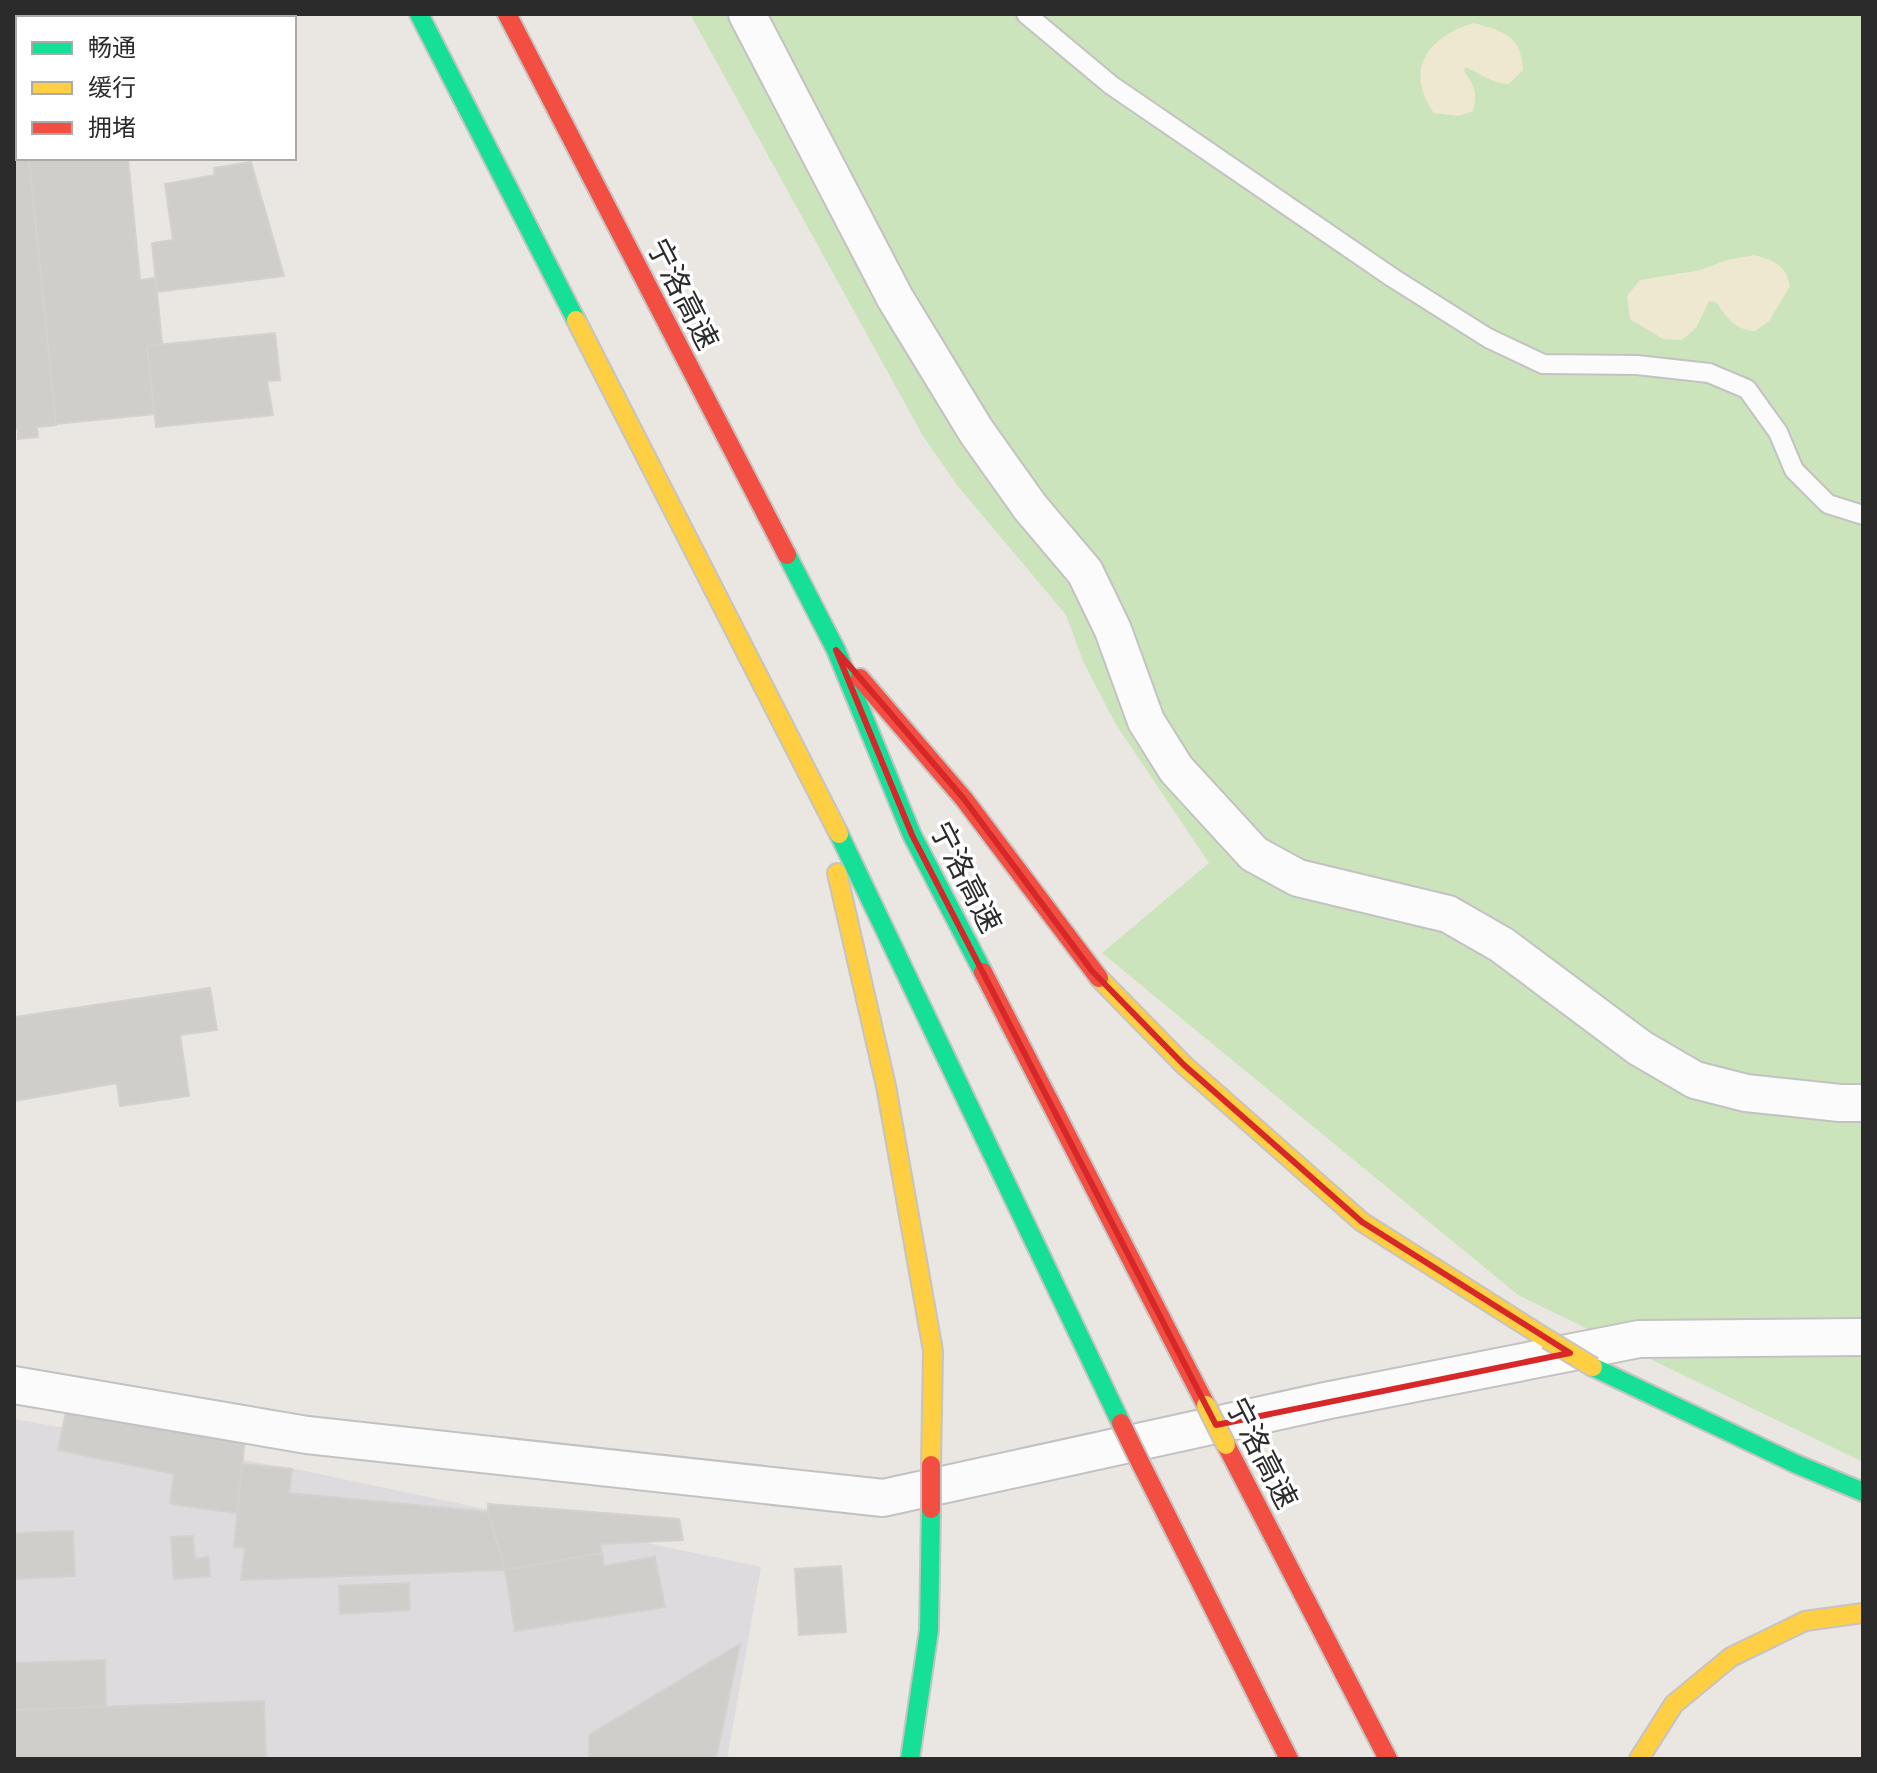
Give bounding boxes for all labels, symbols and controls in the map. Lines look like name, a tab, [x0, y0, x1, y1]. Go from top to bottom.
legend	[16, 16, 296, 160]
text: 畅通	[88, 33, 136, 62]
text: 缓行	[88, 73, 136, 102]
text: 拥堵	[88, 113, 136, 142]
street label: 宁洛高速	[639, 232, 727, 356]
street label: 宁洛高速	[922, 815, 1010, 939]
street label: 宁洛高速	[1218, 1391, 1306, 1515]

